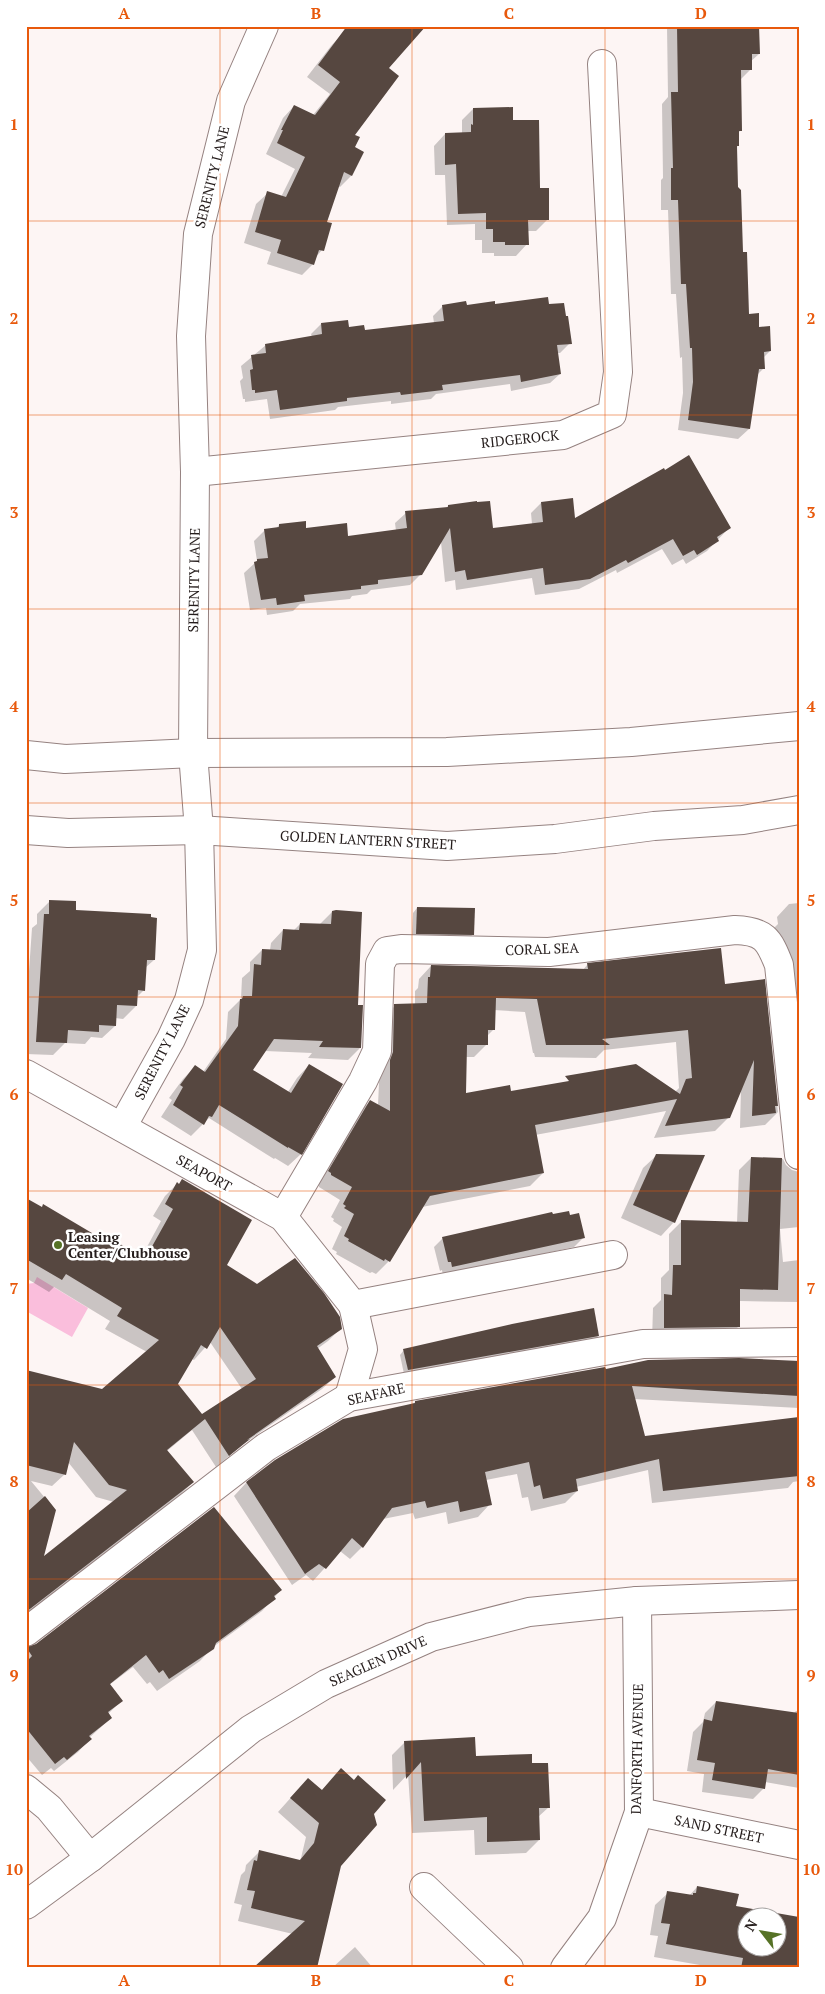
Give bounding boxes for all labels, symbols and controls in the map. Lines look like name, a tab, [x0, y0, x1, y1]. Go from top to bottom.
text: A	[118, 2, 130, 24]
text: B	[311, 2, 321, 24]
text: C	[504, 2, 514, 24]
text: D	[695, 2, 707, 24]
text: 1	[9, 113, 19, 135]
text: 1	[806, 113, 816, 135]
street label: SERENITY LANE	[190, 124, 233, 230]
text: 2	[9, 307, 19, 329]
text: 2	[806, 307, 816, 329]
street label: RIDGEROCK	[480, 425, 561, 452]
text: 3	[9, 501, 19, 523]
text: 3	[806, 501, 816, 523]
street label: SERENITY LANE	[183, 528, 204, 632]
text: 4	[9, 695, 19, 717]
text: 4	[806, 695, 816, 717]
street label: GOLDEN LANTERN STREET	[279, 825, 457, 854]
text: 5	[9, 889, 19, 911]
text: 5	[806, 889, 816, 911]
street label: CORAL SEA	[505, 938, 580, 959]
street label: SERENITY LANE	[129, 1001, 194, 1103]
text: 6	[9, 1083, 19, 1105]
text: 6	[806, 1083, 816, 1105]
street label: SEAPORT	[173, 1150, 236, 1196]
place label: Leasing Center/Clubhouse	[68, 1227, 188, 1262]
marker: Leasing Center/Clubhouse	[52, 1239, 64, 1251]
text: 7	[9, 1277, 19, 1299]
text: 7	[806, 1277, 816, 1299]
street label: SEAFARE	[345, 1378, 406, 1409]
text: 8	[9, 1470, 19, 1492]
text: 8	[806, 1470, 816, 1492]
street label: SEAGLEN DRIVE	[326, 1630, 430, 1691]
text: 9	[9, 1664, 19, 1686]
text: 9	[806, 1664, 816, 1686]
street label: DANFORTH AVENUE	[626, 1683, 647, 1815]
street label: SAND STREET	[673, 1810, 766, 1847]
text: 10	[5, 1858, 23, 1880]
text: 10	[802, 1858, 820, 1880]
north arrow	[738, 1906, 788, 1956]
text: N	[740, 1915, 762, 1934]
text: A	[118, 1969, 130, 1991]
text: B	[311, 1969, 321, 1991]
text: C	[504, 1969, 514, 1991]
text: D	[695, 1969, 707, 1991]

